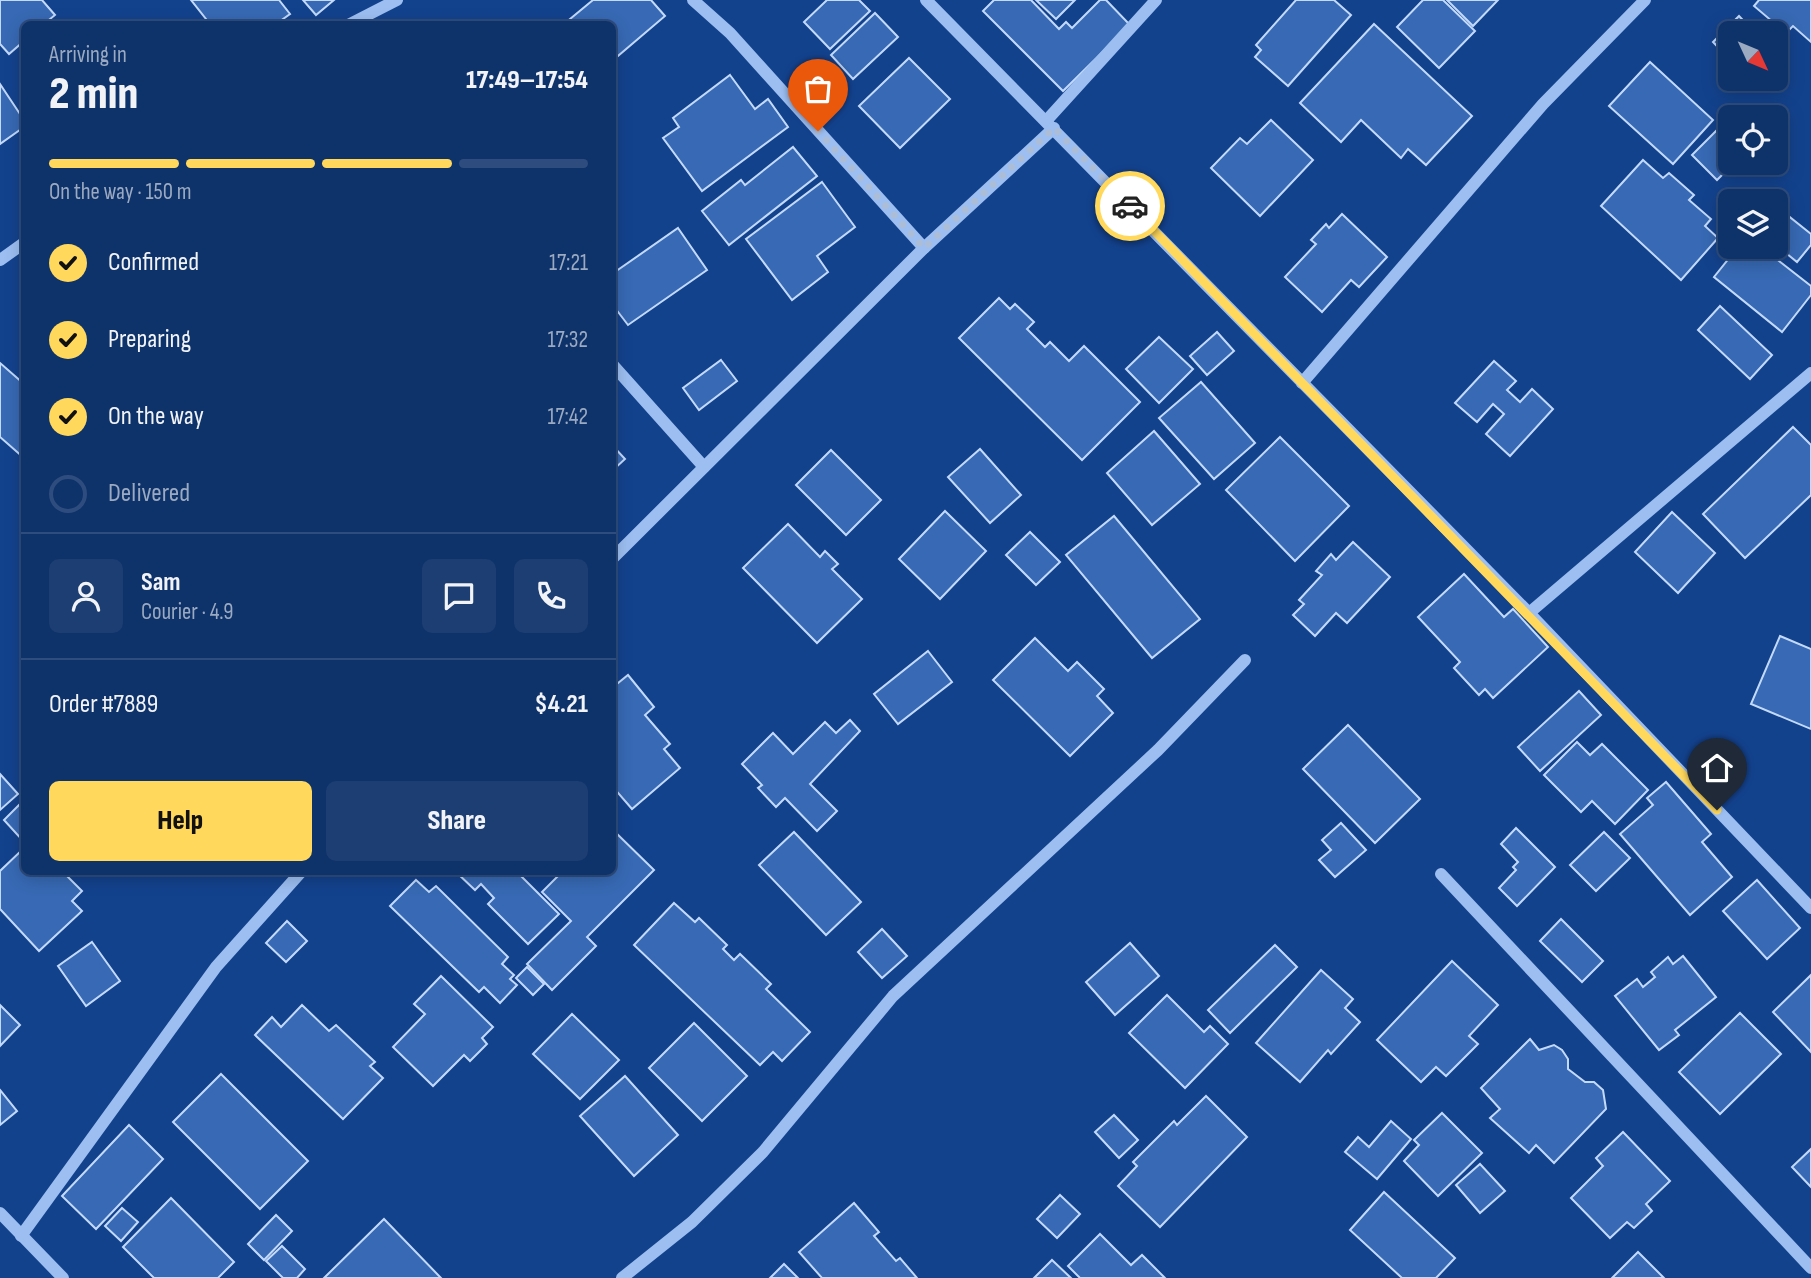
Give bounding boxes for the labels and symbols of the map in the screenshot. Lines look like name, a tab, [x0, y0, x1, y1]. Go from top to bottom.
north arrow	[1718, 21, 1788, 91]
pin	[788, 59, 848, 131]
courier	[1095, 171, 1165, 241]
pin	[1687, 738, 1747, 810]

